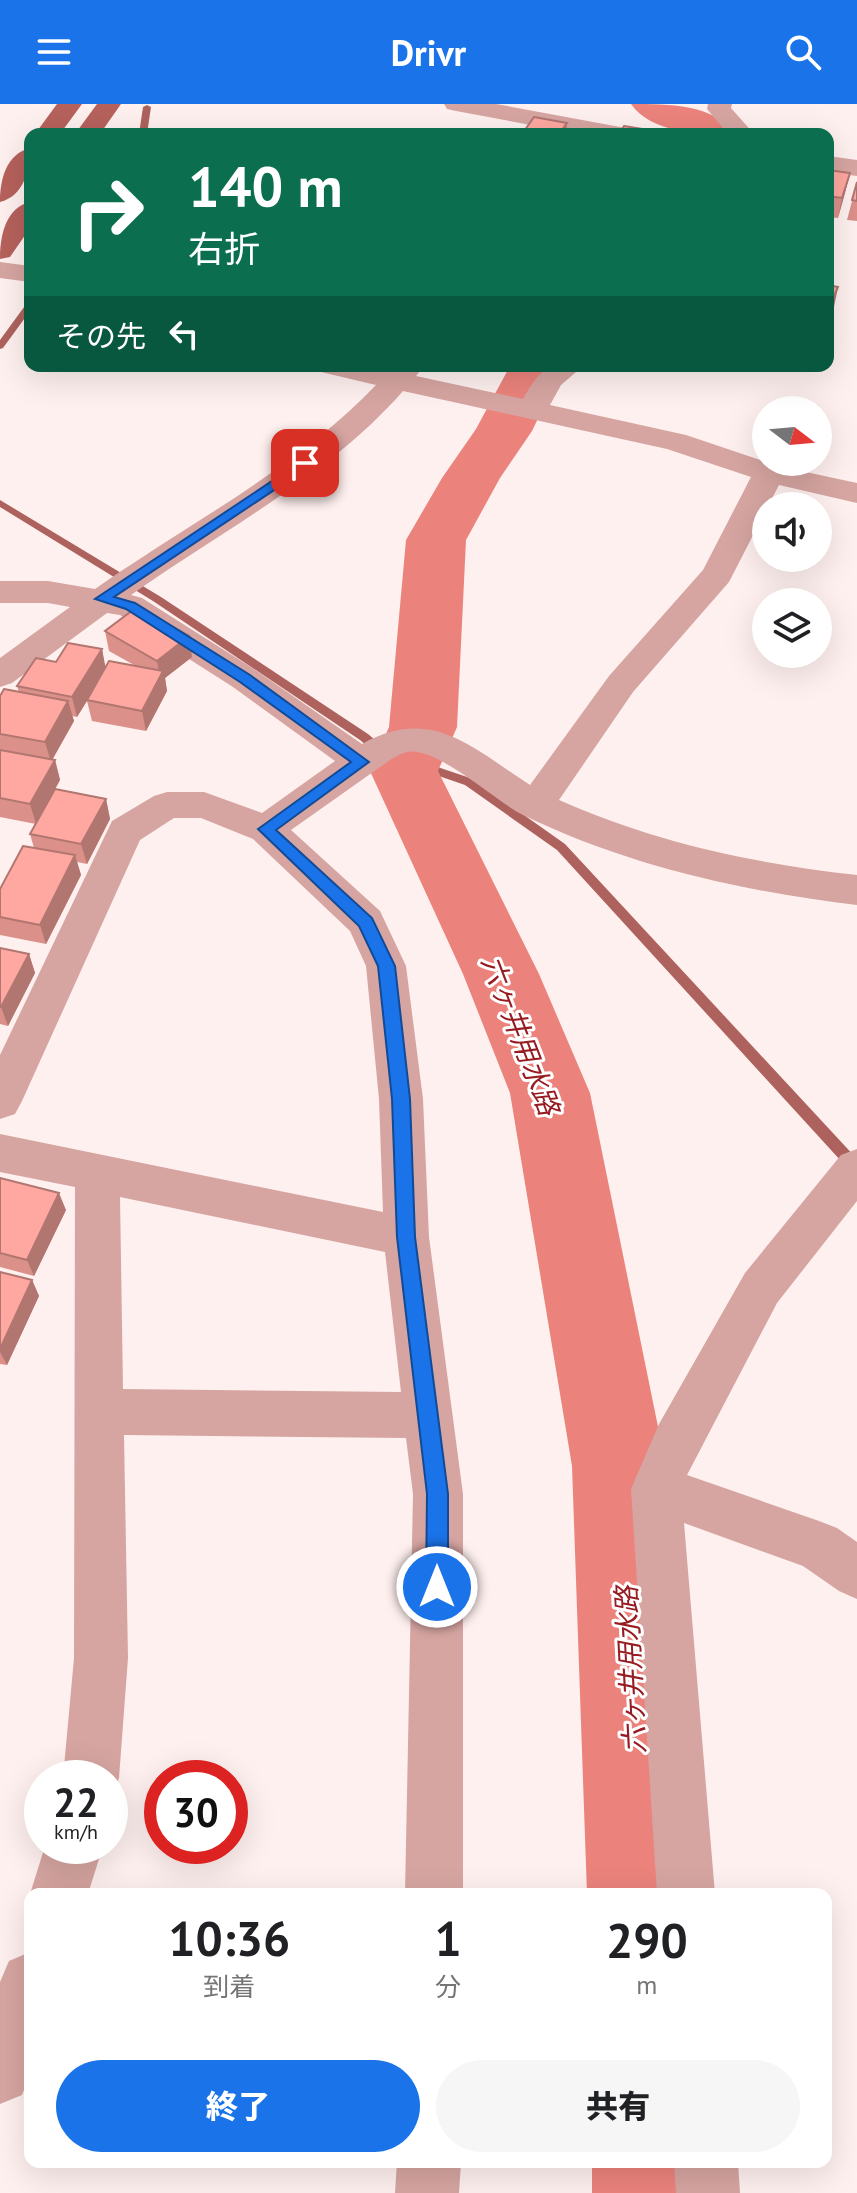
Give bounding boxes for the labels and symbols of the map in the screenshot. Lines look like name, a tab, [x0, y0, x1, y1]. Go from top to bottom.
north arrow	[752, 396, 832, 476]
pin	[271, 429, 339, 497]
water label: 六ヶ井用水路	[474, 950, 569, 1122]
position arrow	[395, 1545, 479, 1629]
water label: 六ヶ井用水路	[607, 1583, 653, 1755]
speed limit sign: 30	[144, 1760, 248, 1864]

